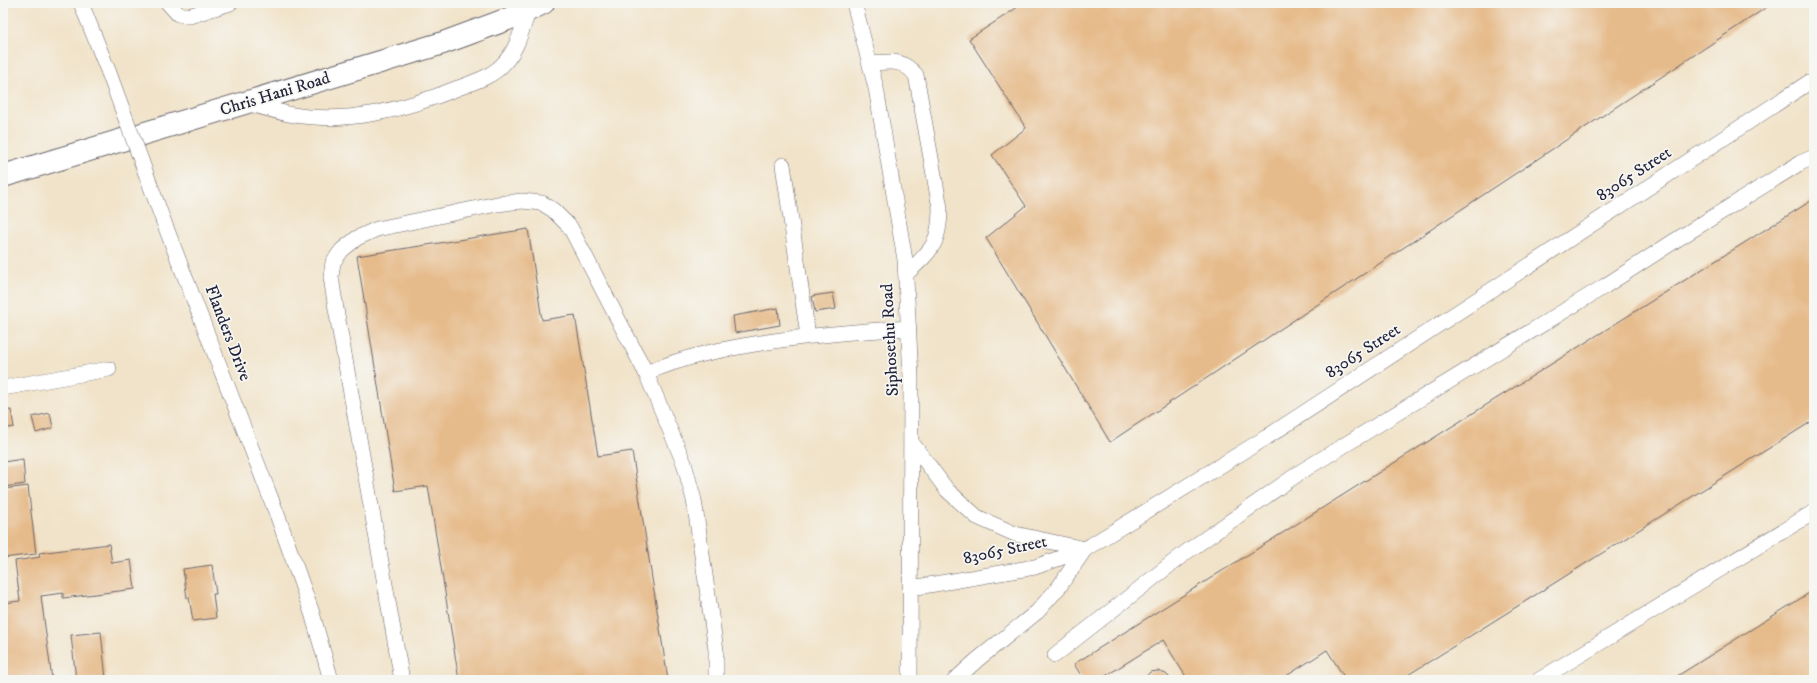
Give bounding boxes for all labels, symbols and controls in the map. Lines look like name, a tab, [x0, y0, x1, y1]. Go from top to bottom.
street label: Chris Hani Road	[217, 67, 333, 121]
street label: 83065 Street	[1592, 141, 1676, 206]
street label: Flanders Drive	[200, 282, 256, 384]
street label: Siphosethu Road	[876, 283, 904, 397]
street label: 83065 Street	[1321, 318, 1405, 383]
street label: 83065 Street	[961, 530, 1049, 570]

